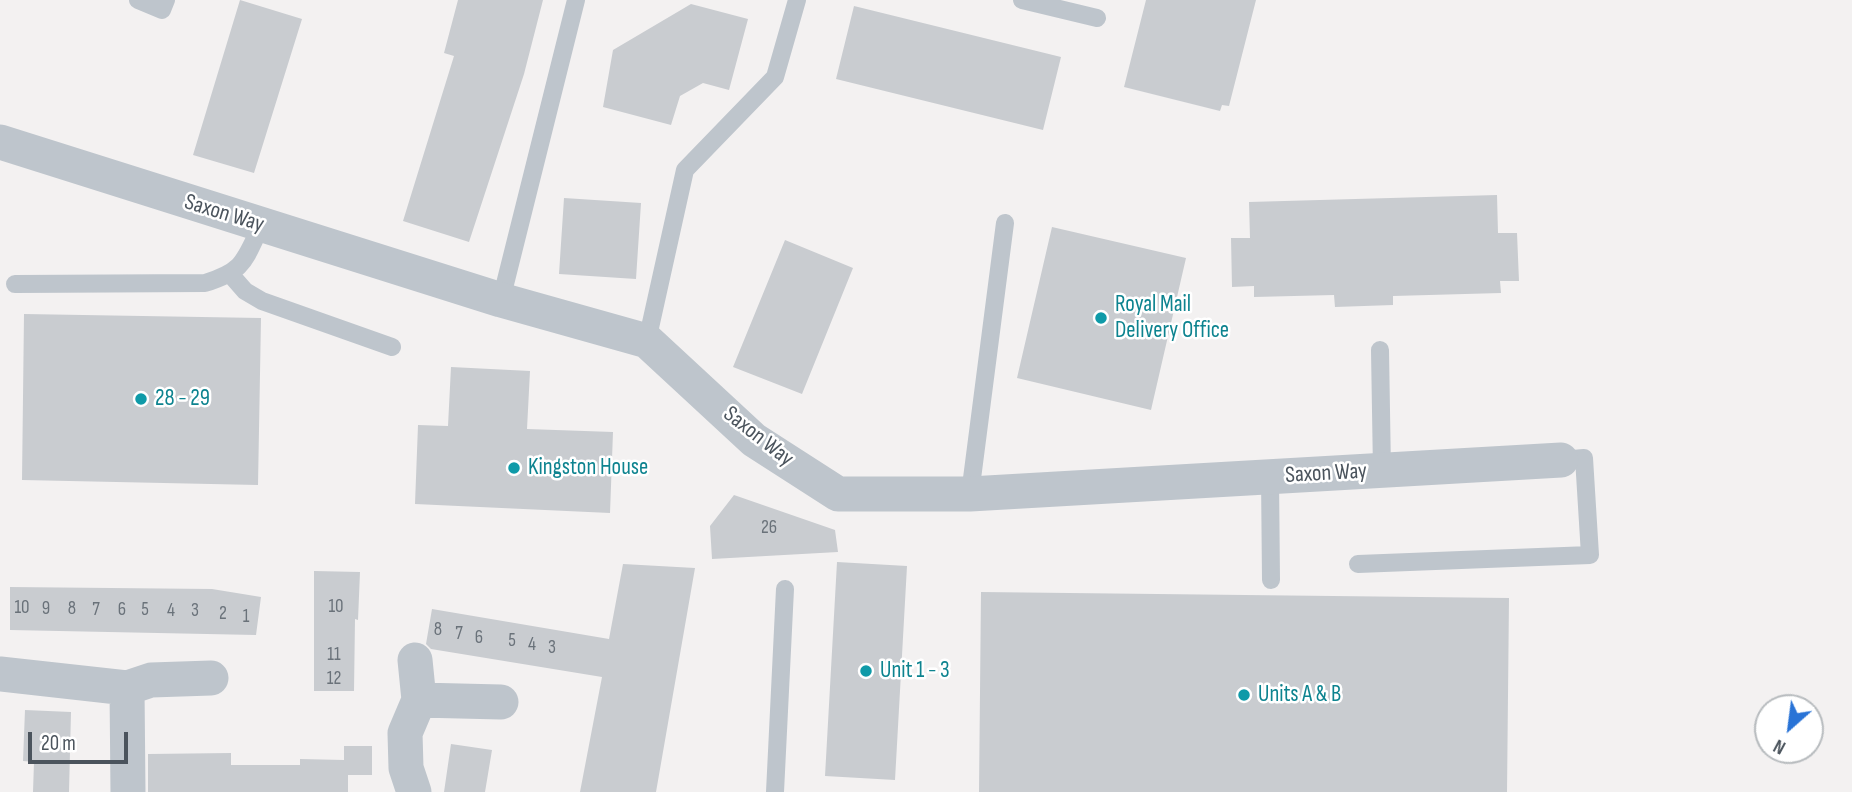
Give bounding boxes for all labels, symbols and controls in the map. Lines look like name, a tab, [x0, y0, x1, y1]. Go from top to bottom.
street label: Saxon Way	[181, 189, 267, 239]
place label: Royal Mail Delivery Office	[1115, 291, 1229, 345]
marker: Royal Mail Delivery Office	[1093, 310, 1109, 326]
place label: 28 - 29	[155, 385, 210, 413]
marker: 28 - 29	[133, 391, 149, 407]
street label: Saxon Way	[717, 401, 799, 473]
place label: Kingston House	[528, 454, 648, 482]
street label: Saxon Way	[1284, 458, 1368, 490]
marker: Kingston House	[506, 460, 522, 476]
house number: 26	[761, 517, 777, 539]
house number: 10	[328, 596, 344, 618]
house number: 10	[14, 597, 30, 619]
house number: 9	[42, 598, 50, 620]
house number: 8	[68, 598, 76, 620]
house number: 7	[92, 599, 100, 621]
house number: 6	[118, 599, 126, 621]
house number: 5	[141, 599, 149, 621]
house number: 4	[167, 600, 175, 622]
house number: 3	[191, 600, 199, 622]
house number: 2	[219, 603, 227, 625]
house number: 1	[243, 606, 249, 628]
house number: 8	[434, 619, 442, 641]
house number: 7	[455, 623, 463, 645]
house number: 6	[475, 627, 483, 649]
house number: 5	[508, 630, 516, 652]
house number: 4	[528, 634, 536, 656]
house number: 3	[548, 637, 556, 659]
house number: 11	[327, 644, 341, 666]
place label: Unit 1 - 3	[880, 657, 950, 685]
marker: Unit 1 - 3	[858, 663, 874, 679]
house number: 12	[327, 668, 341, 690]
place label: Units A & B	[1258, 681, 1341, 709]
marker: Units A & B	[1236, 687, 1252, 703]
north arrow	[1754, 694, 1824, 764]
scale bar	[32, 718, 131, 762]
text: 20 m	[41, 731, 76, 756]
text: N	[1770, 734, 1790, 759]

